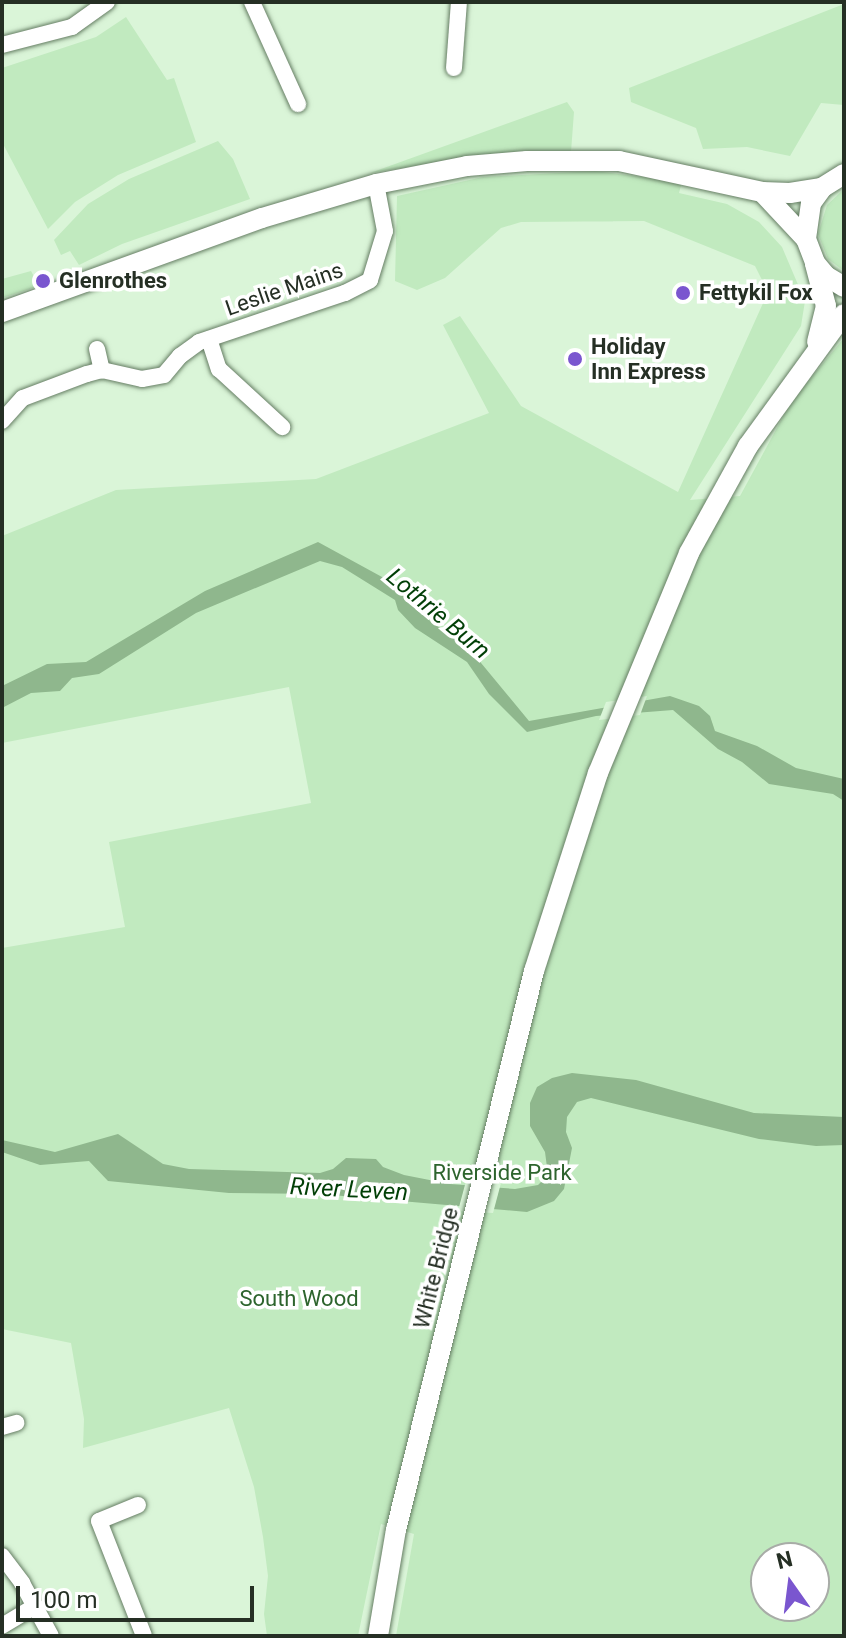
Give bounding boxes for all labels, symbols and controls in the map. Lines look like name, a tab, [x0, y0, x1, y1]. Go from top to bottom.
street label: Leslie Mains	[222, 257, 346, 321]
place label: Glenrothes	[59, 268, 167, 294]
marker: Glenrothes	[34, 272, 52, 290]
place label: Fettykil Fox	[699, 280, 813, 306]
marker: Fettykil Fox	[674, 284, 692, 302]
place label: Holiday Inn Express	[591, 333, 706, 384]
marker: Holiday Inn Express	[566, 350, 584, 368]
water label: Lothrie Burn	[380, 562, 496, 666]
park label: Riverside Park	[432, 1160, 572, 1186]
water label: River Leven	[289, 1173, 409, 1207]
street label: White Bridge	[408, 1205, 464, 1331]
park label: South Wood	[239, 1286, 359, 1312]
north arrow	[750, 1542, 830, 1622]
text: N	[774, 1546, 795, 1574]
scale bar	[20, 1570, 258, 1620]
text: 100 m	[30, 1586, 97, 1614]

